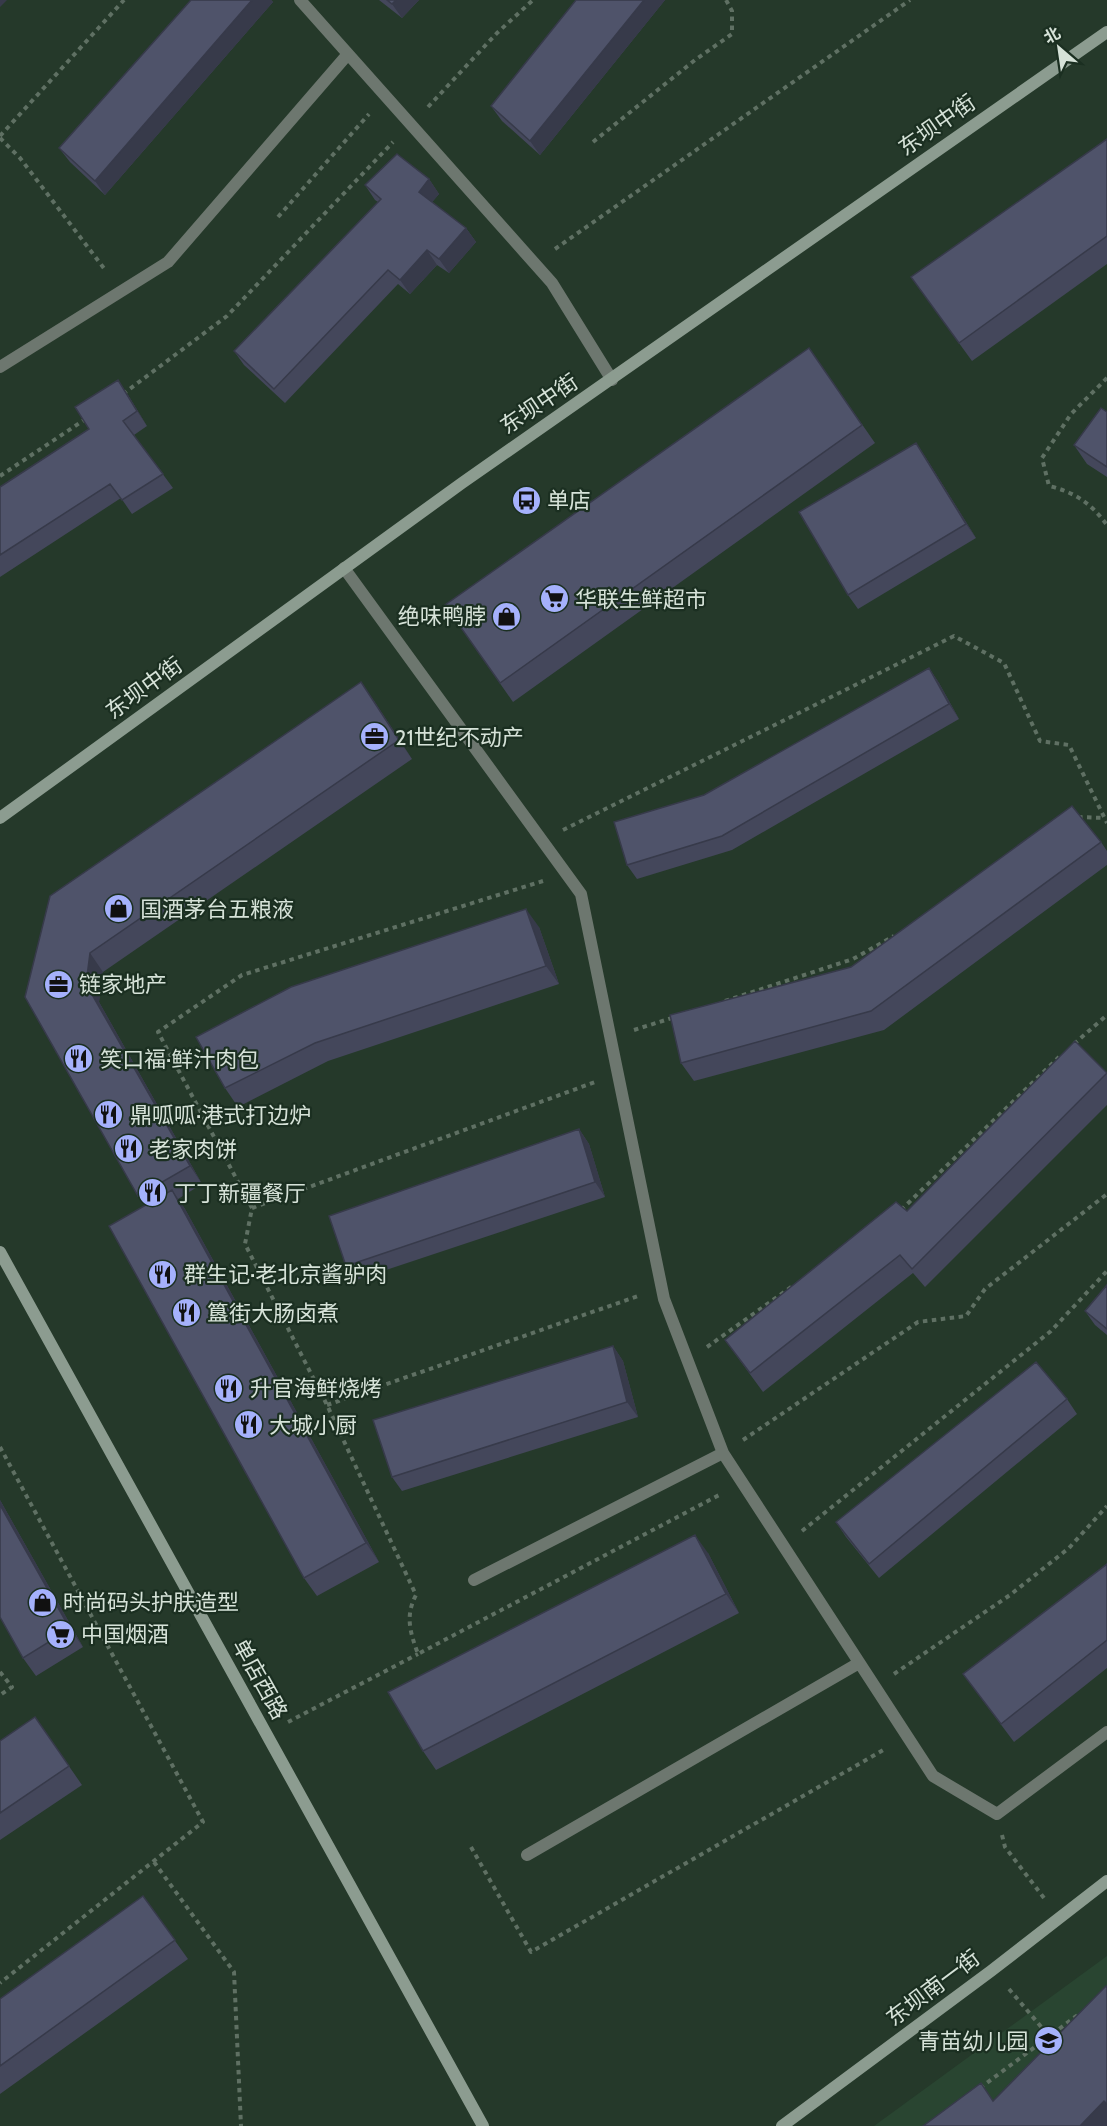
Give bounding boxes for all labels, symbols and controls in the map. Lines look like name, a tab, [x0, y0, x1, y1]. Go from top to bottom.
north arrow	[1029, 18, 1089, 78]
text: 北	[1040, 23, 1064, 48]
street label: 东坝中街	[893, 89, 981, 161]
street label: 东坝中街	[495, 368, 583, 440]
bus stop icon: 单店	[510, 484, 542, 516]
place label: 单店	[547, 487, 591, 514]
supermarket icon: 华联生鲜超市	[538, 583, 570, 615]
place label: 华联生鲜超市	[575, 586, 707, 613]
shop icon: 绝味鸭脖	[491, 600, 523, 632]
place label: 绝味鸭脖	[398, 603, 486, 630]
street label: 东坝中街	[100, 651, 188, 725]
office icon: 21世纪不动产	[358, 721, 390, 753]
place label: 21世纪不动产	[395, 724, 524, 751]
shop icon: 国酒茅台五粮液	[103, 893, 135, 925]
place label: 国酒茅台五粮液	[140, 896, 294, 923]
office icon: 链家地产	[42, 968, 74, 1000]
place label: 链家地产	[79, 971, 167, 998]
restaurant icon: 笑口福·鲜汁肉包	[63, 1043, 95, 1075]
place label: 笑口福·鲜汁肉包	[100, 1046, 259, 1073]
restaurant icon: 鼎呱呱·港式打边炉	[93, 1099, 125, 1131]
place label: 鼎呱呱·港式打边炉	[130, 1102, 311, 1129]
restaurant icon: 老家肉饼	[112, 1133, 144, 1165]
place label: 老家肉饼	[149, 1136, 237, 1163]
restaurant icon: 丁丁新疆餐厅	[137, 1177, 169, 1209]
place label: 丁丁新疆餐厅	[174, 1180, 306, 1207]
restaurant icon: 群生记·老北京酱驴肉	[147, 1258, 179, 1290]
place label: 群生记·老北京酱驴肉	[184, 1261, 387, 1288]
restaurant icon: 簋街大肠卤煮	[170, 1297, 202, 1329]
place label: 簋街大肠卤煮	[207, 1300, 339, 1327]
restaurant icon: 升官海鲜烧烤	[213, 1372, 245, 1404]
place label: 升官海鲜烧烤	[250, 1375, 382, 1402]
restaurant icon: 大城小厨	[232, 1409, 264, 1441]
place label: 大城小厨	[269, 1412, 357, 1439]
shop icon: 时尚码头护肤造型	[26, 1586, 58, 1618]
place label: 时尚码头护肤造型	[63, 1589, 239, 1616]
supermarket icon: 中国烟酒	[44, 1618, 76, 1650]
place label: 中国烟酒	[81, 1621, 169, 1648]
street label: 单店西路	[227, 1634, 293, 1724]
street label: 东坝南一街	[881, 1944, 985, 2032]
school or university icon: 青苗幼儿园	[1033, 2025, 1065, 2057]
place label: 青苗幼儿园	[918, 2028, 1028, 2055]

